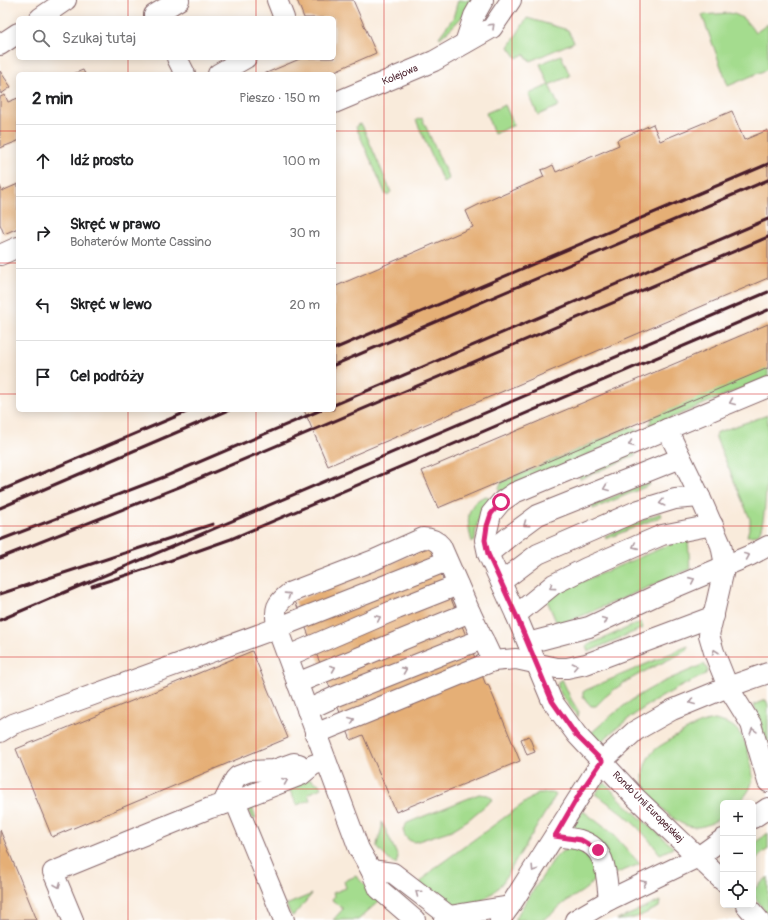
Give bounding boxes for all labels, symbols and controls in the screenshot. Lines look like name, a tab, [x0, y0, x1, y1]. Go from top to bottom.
search box	[16, 16, 336, 60]
one-way arrow	[487, 23, 495, 30]
icon: search	[30, 27, 52, 49]
text: Szukaj tutaj	[62, 29, 136, 48]
street label: Kolejowa	[380, 62, 420, 88]
text: 2 min	[32, 88, 73, 109]
text: Pieszo · 150 m	[239, 90, 320, 106]
icon: ahead	[32, 150, 54, 172]
text: Idź prosto	[70, 151, 134, 170]
text: 100 m	[283, 153, 320, 169]
text: Skręć w prawo	[70, 215, 160, 234]
icon: right	[32, 222, 54, 244]
text: 30 m	[290, 225, 320, 241]
text: Bohaterów Monte Cassino	[70, 234, 211, 250]
icon: left	[32, 294, 54, 316]
text: Skręć w lewo	[70, 295, 152, 314]
text: 20 m	[289, 297, 320, 313]
icon: arrive	[32, 366, 54, 388]
text: Cel podróży	[70, 367, 144, 386]
one-way arrow	[729, 397, 736, 405]
one-way arrow	[627, 439, 635, 447]
one-way arrow	[602, 483, 609, 491]
route start	[492, 493, 510, 511]
one-way arrow	[659, 498, 665, 506]
one-way arrow	[523, 520, 530, 527]
one-way arrow	[632, 542, 639, 550]
one-way arrow	[743, 553, 750, 561]
one-way arrow	[689, 576, 696, 584]
one-way arrow	[549, 582, 556, 590]
one-way arrow	[284, 592, 291, 599]
one-way arrow	[374, 614, 381, 622]
one-way arrow	[600, 617, 608, 625]
one-way arrow	[711, 649, 719, 656]
one-way arrow	[572, 663, 578, 671]
one-way arrow	[329, 665, 336, 673]
one-way arrow	[400, 667, 407, 675]
one-way arrow	[688, 697, 695, 705]
one-way arrow	[348, 716, 355, 724]
one-way arrow	[749, 728, 758, 735]
street label: Rondo Unii Europejskiej	[610, 769, 686, 845]
one-way arrow	[280, 778, 288, 786]
map controls	[720, 800, 756, 908]
button: +	[720, 800, 756, 836]
button: −	[720, 836, 756, 872]
route end	[589, 841, 607, 859]
one-way arrow	[532, 864, 539, 871]
button: locate	[720, 872, 756, 908]
one-way arrow	[639, 880, 647, 888]
one-way arrow	[54, 881, 62, 888]
one-way arrow	[416, 890, 423, 897]

